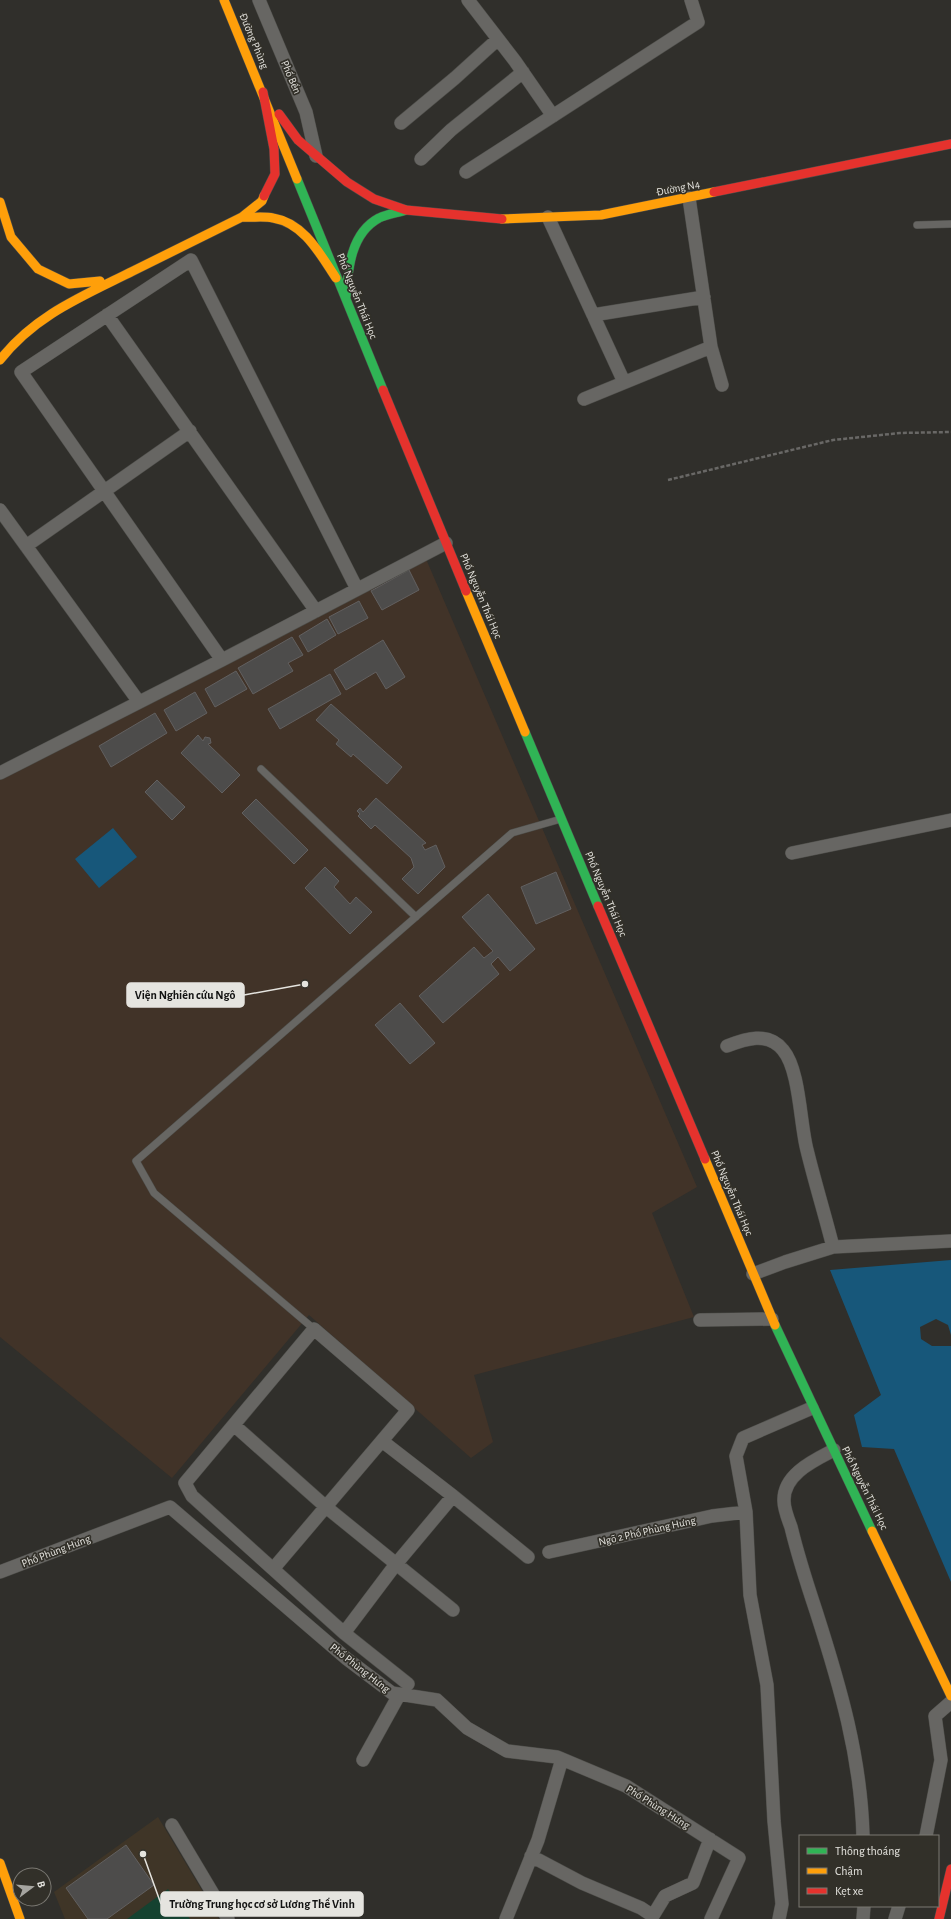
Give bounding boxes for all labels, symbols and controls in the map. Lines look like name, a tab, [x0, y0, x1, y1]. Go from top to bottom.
street label: Đường Phùng	[237, 11, 271, 71]
street label: Phố Bến	[279, 59, 303, 95]
street label: Đường N4	[655, 178, 701, 198]
street label: Phố Nguyễn Thái Học	[335, 252, 379, 341]
street label: Phố Nguyễn Thái Học	[458, 552, 504, 641]
street label: Phố Nguyễn Thái Học	[583, 850, 629, 939]
callout: Viện Nghiên cứu Ngô	[127, 983, 244, 1007]
text: Viện Nghiên cứu Ngô	[135, 989, 235, 1001]
street label: Phố Nguyễn Thái Học	[709, 1149, 755, 1238]
street label: Phố Nguyễn Thái Học	[840, 1445, 890, 1532]
street label: Ngõ 2 Phố Phùng Hưng	[597, 1514, 697, 1548]
street label: Phố Phùng Hưng	[20, 1533, 92, 1569]
street label: Phố Phùng Hưng	[328, 1641, 393, 1695]
street label: Phố Phùng Hưng	[624, 1783, 692, 1831]
legend	[799, 1835, 939, 1907]
text: Thông thoáng	[835, 1845, 900, 1857]
text: Chậm	[835, 1865, 863, 1877]
north arrow	[12, 1867, 52, 1907]
text: B	[35, 1880, 47, 1890]
text: Kẹt xe	[835, 1885, 863, 1897]
callout: Trường Trung học cơ sở Lương Thế Vinh	[161, 1892, 363, 1916]
text: Trường Trung học cơ sở Lương Thế Vinh	[169, 1897, 355, 1910]

